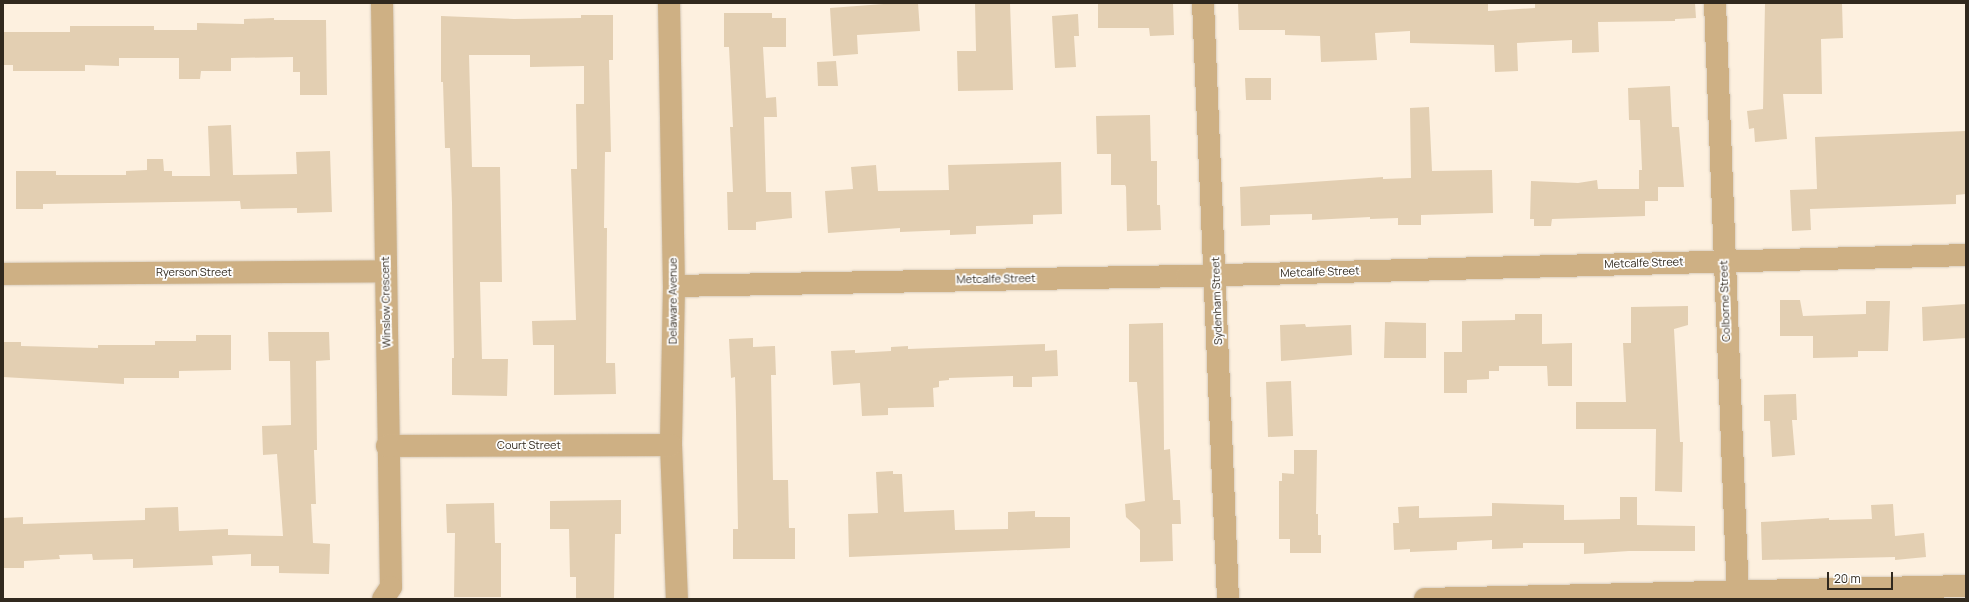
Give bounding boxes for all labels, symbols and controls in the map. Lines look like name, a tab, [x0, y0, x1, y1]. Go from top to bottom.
street label: Metcalfe Street	[1604, 255, 1684, 271]
street label: Winslow Crescent	[379, 256, 393, 348]
street label: Sydenham Street	[1209, 257, 1225, 345]
street label: Delaware Avenue	[666, 258, 680, 344]
street label: Colborne Street	[1717, 260, 1733, 342]
street label: Metcalfe Street	[1280, 264, 1360, 280]
street label: Ryerson Street	[156, 265, 232, 279]
street label: Metcalfe Street	[956, 272, 1036, 286]
street label: Court Street	[497, 438, 561, 452]
scale bar	[1829, 564, 1895, 590]
text: 20 m	[1834, 570, 1861, 587]

